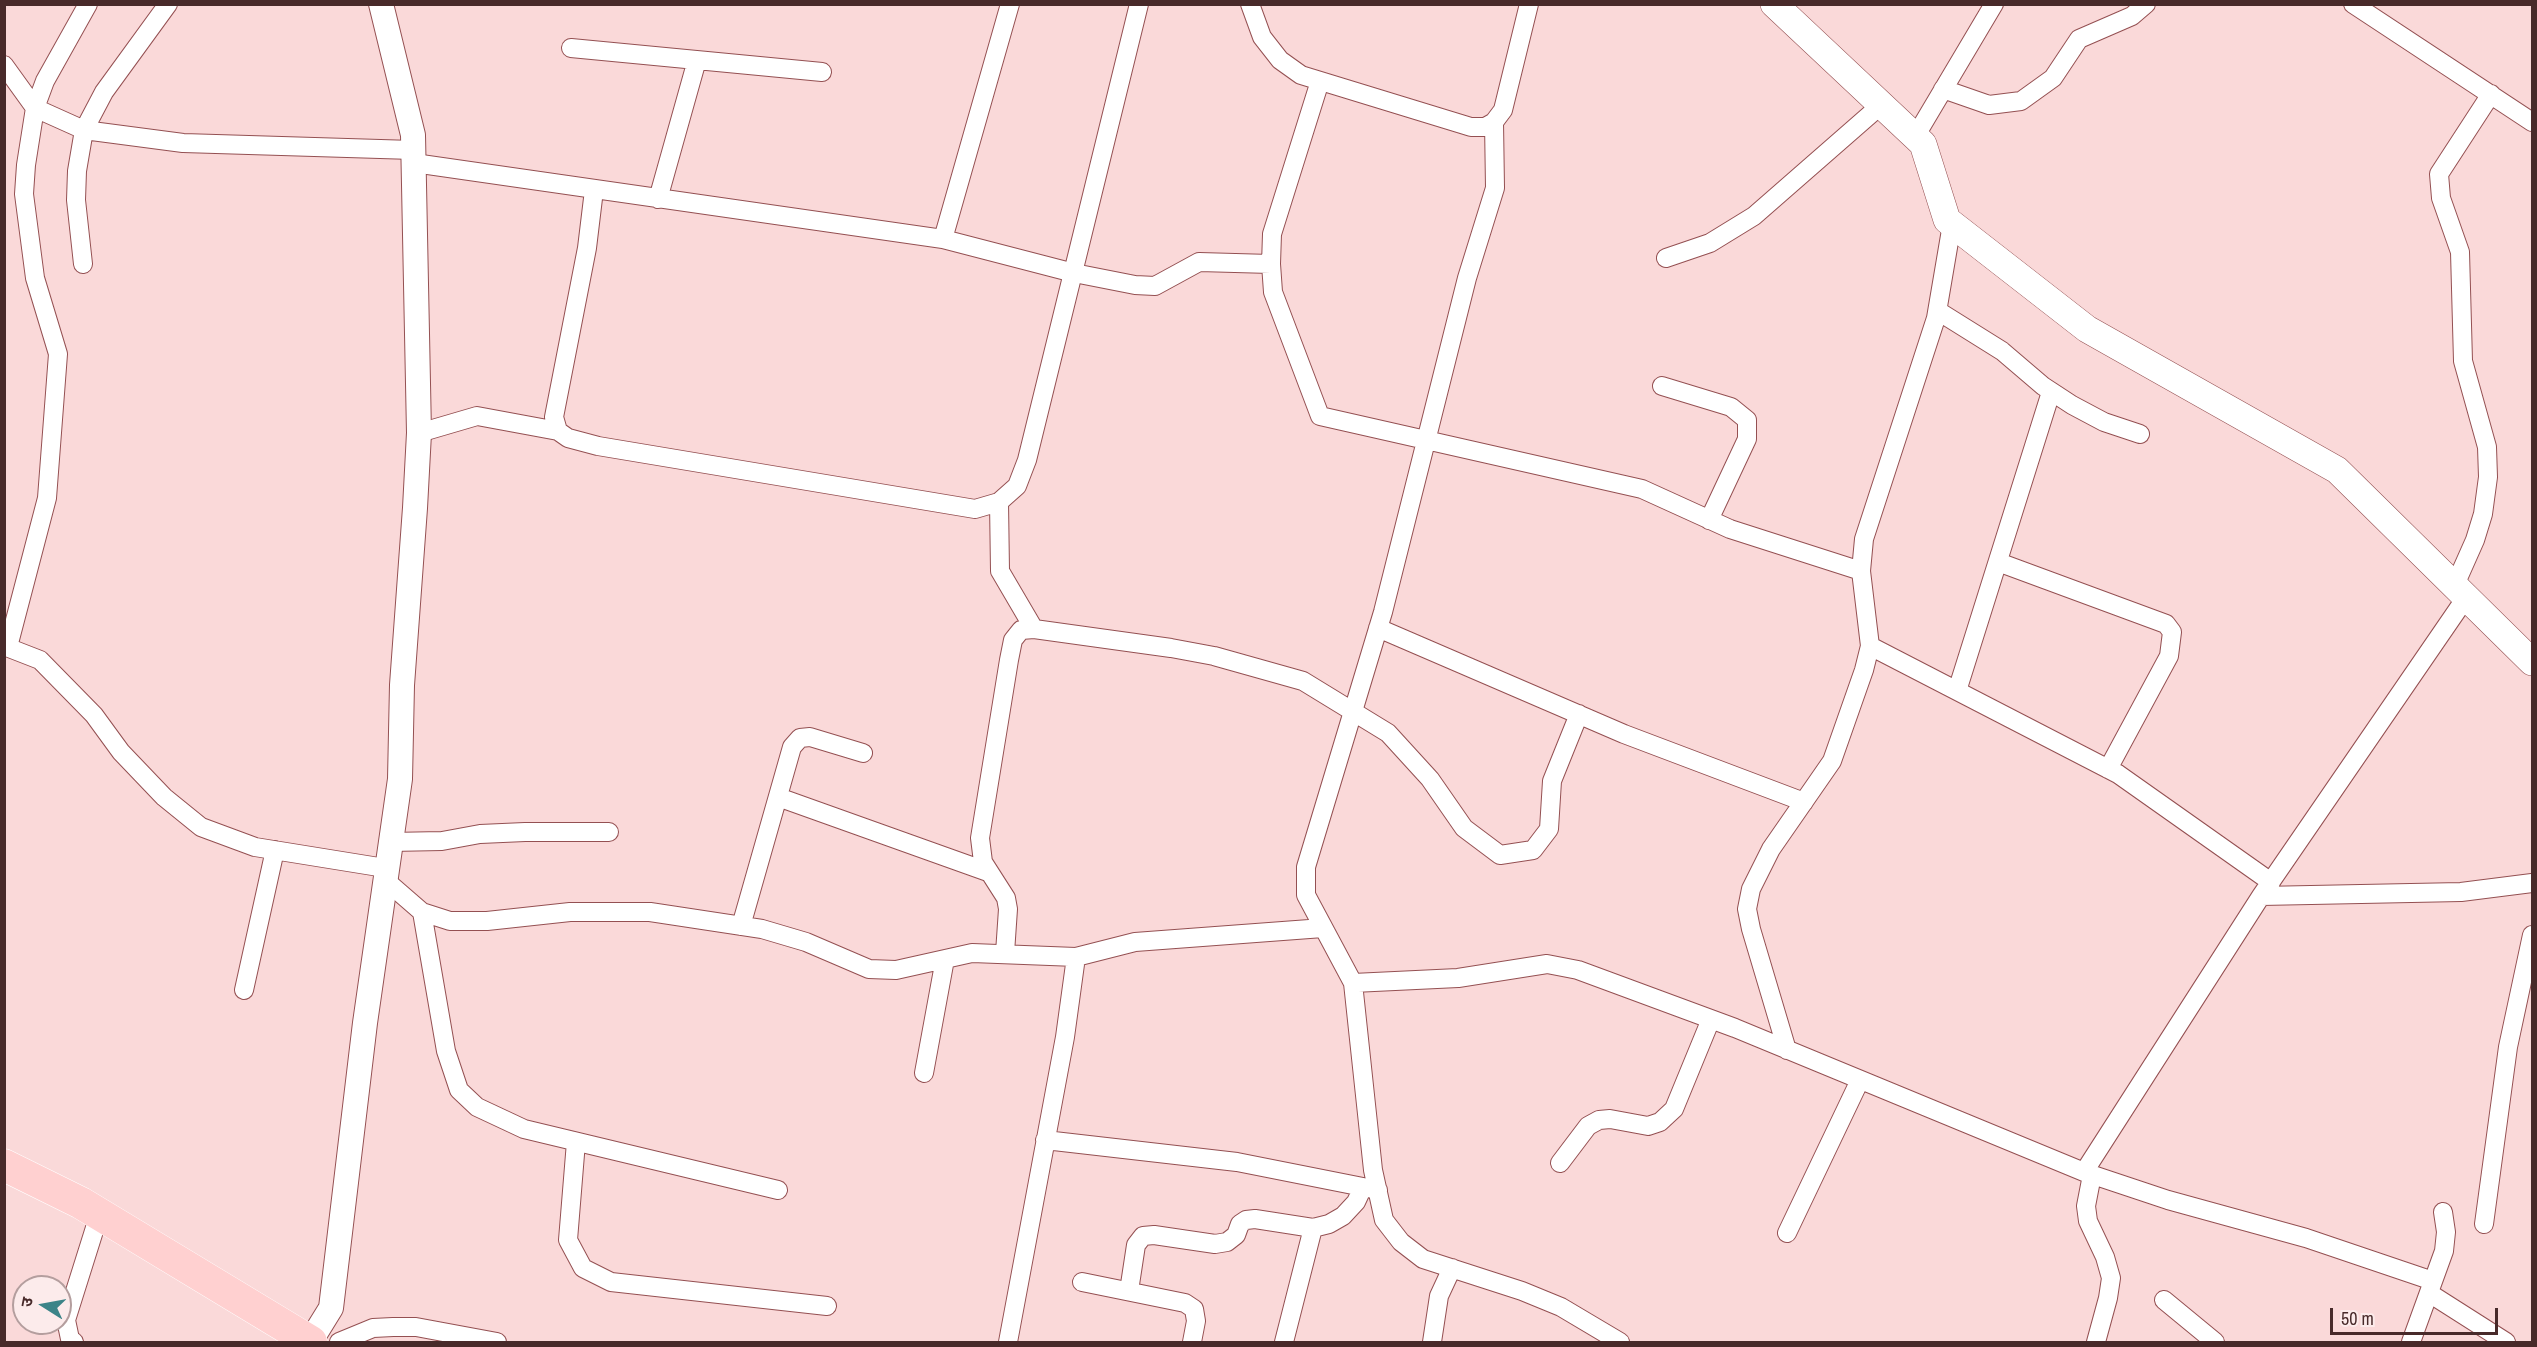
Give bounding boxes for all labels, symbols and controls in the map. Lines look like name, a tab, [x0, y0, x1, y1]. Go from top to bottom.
north arrow	[12, 1275, 72, 1335]
text: उ	[15, 1295, 38, 1309]
scale bar	[2333, 1296, 2501, 1334]
text: 50 m	[2341, 1306, 2374, 1331]

